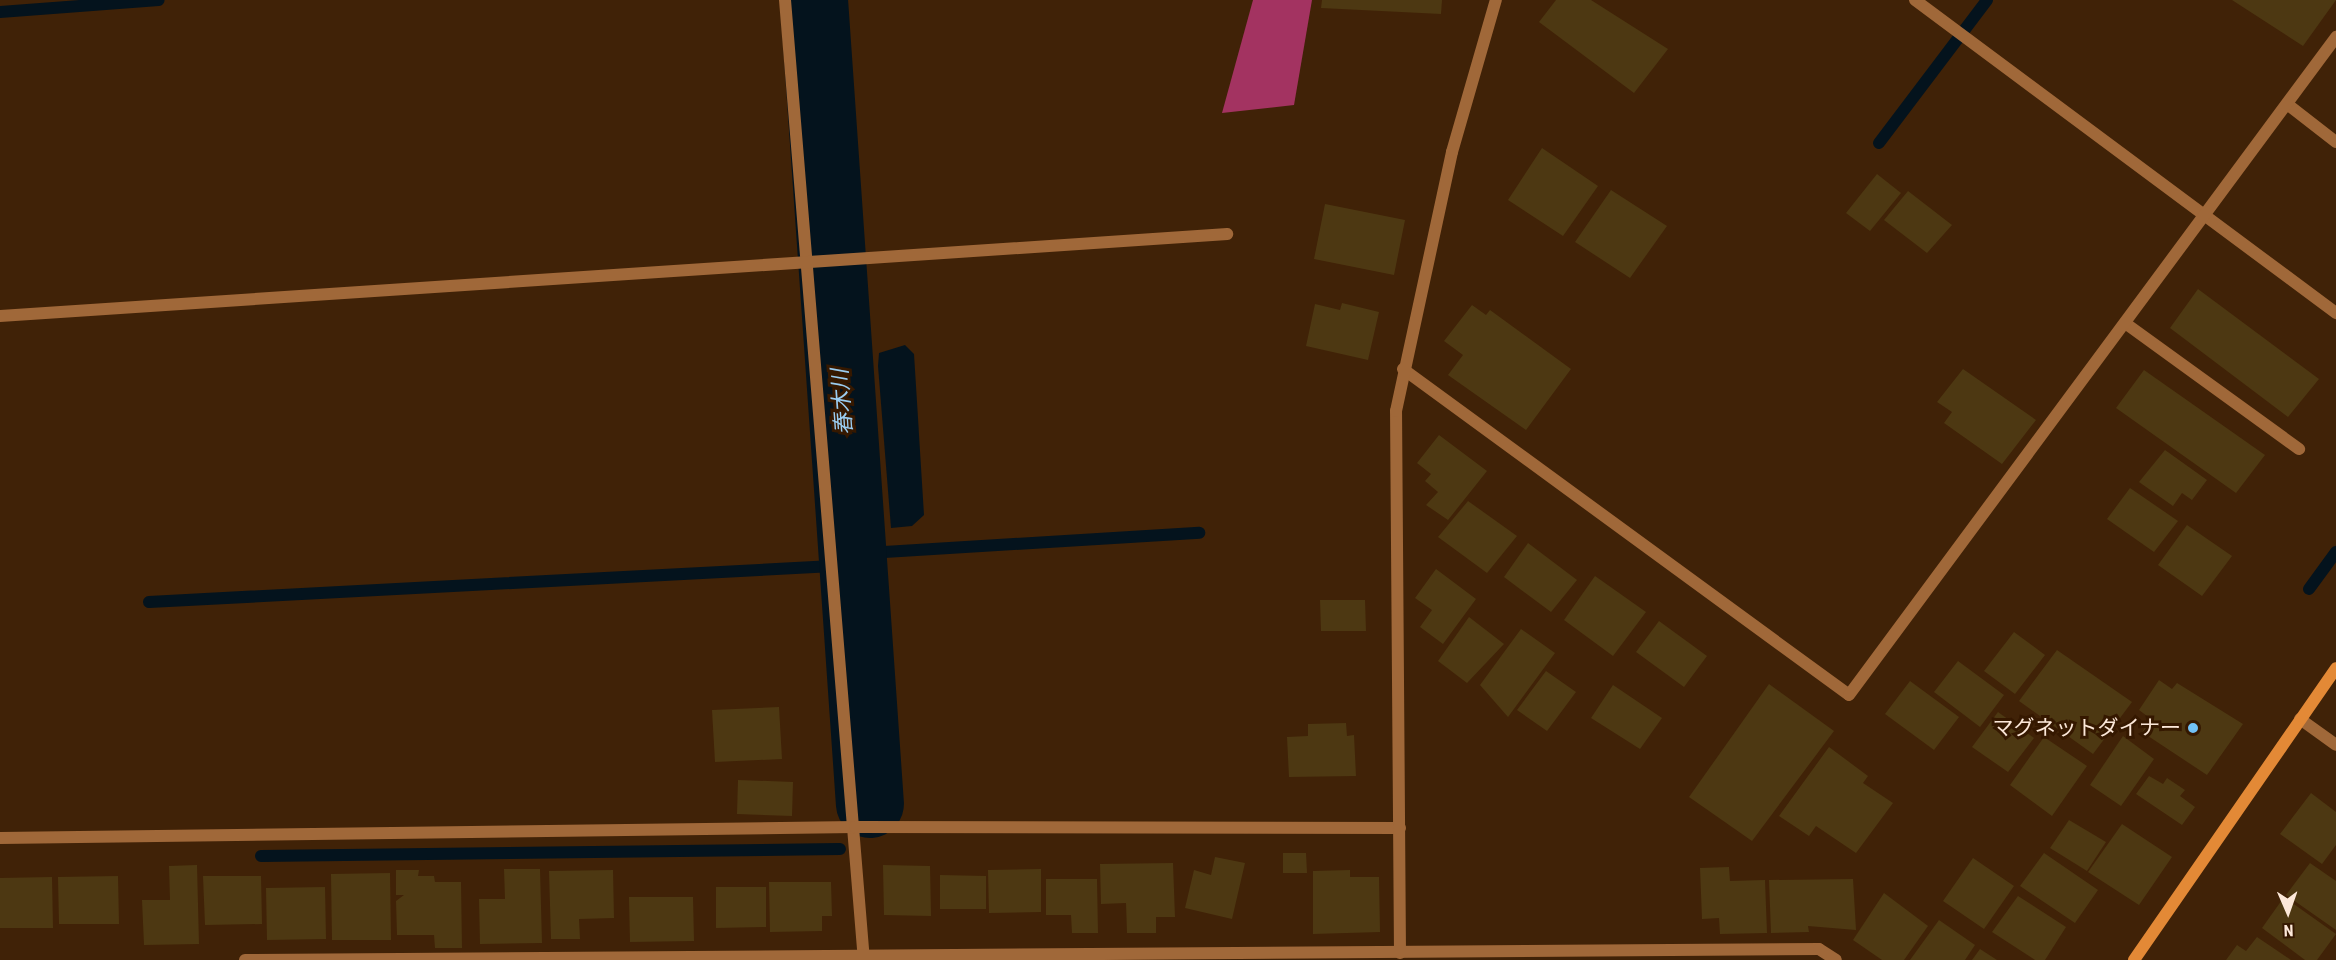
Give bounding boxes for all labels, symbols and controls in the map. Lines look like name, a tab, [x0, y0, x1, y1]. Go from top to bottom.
water label: 春木川	[827, 368, 857, 436]
place label: マグネットダイナー	[1992, 715, 2181, 741]
marker: マグネットダイナー	[2186, 721, 2200, 735]
north arrow	[2258, 882, 2318, 942]
text: N	[2283, 921, 2294, 940]

